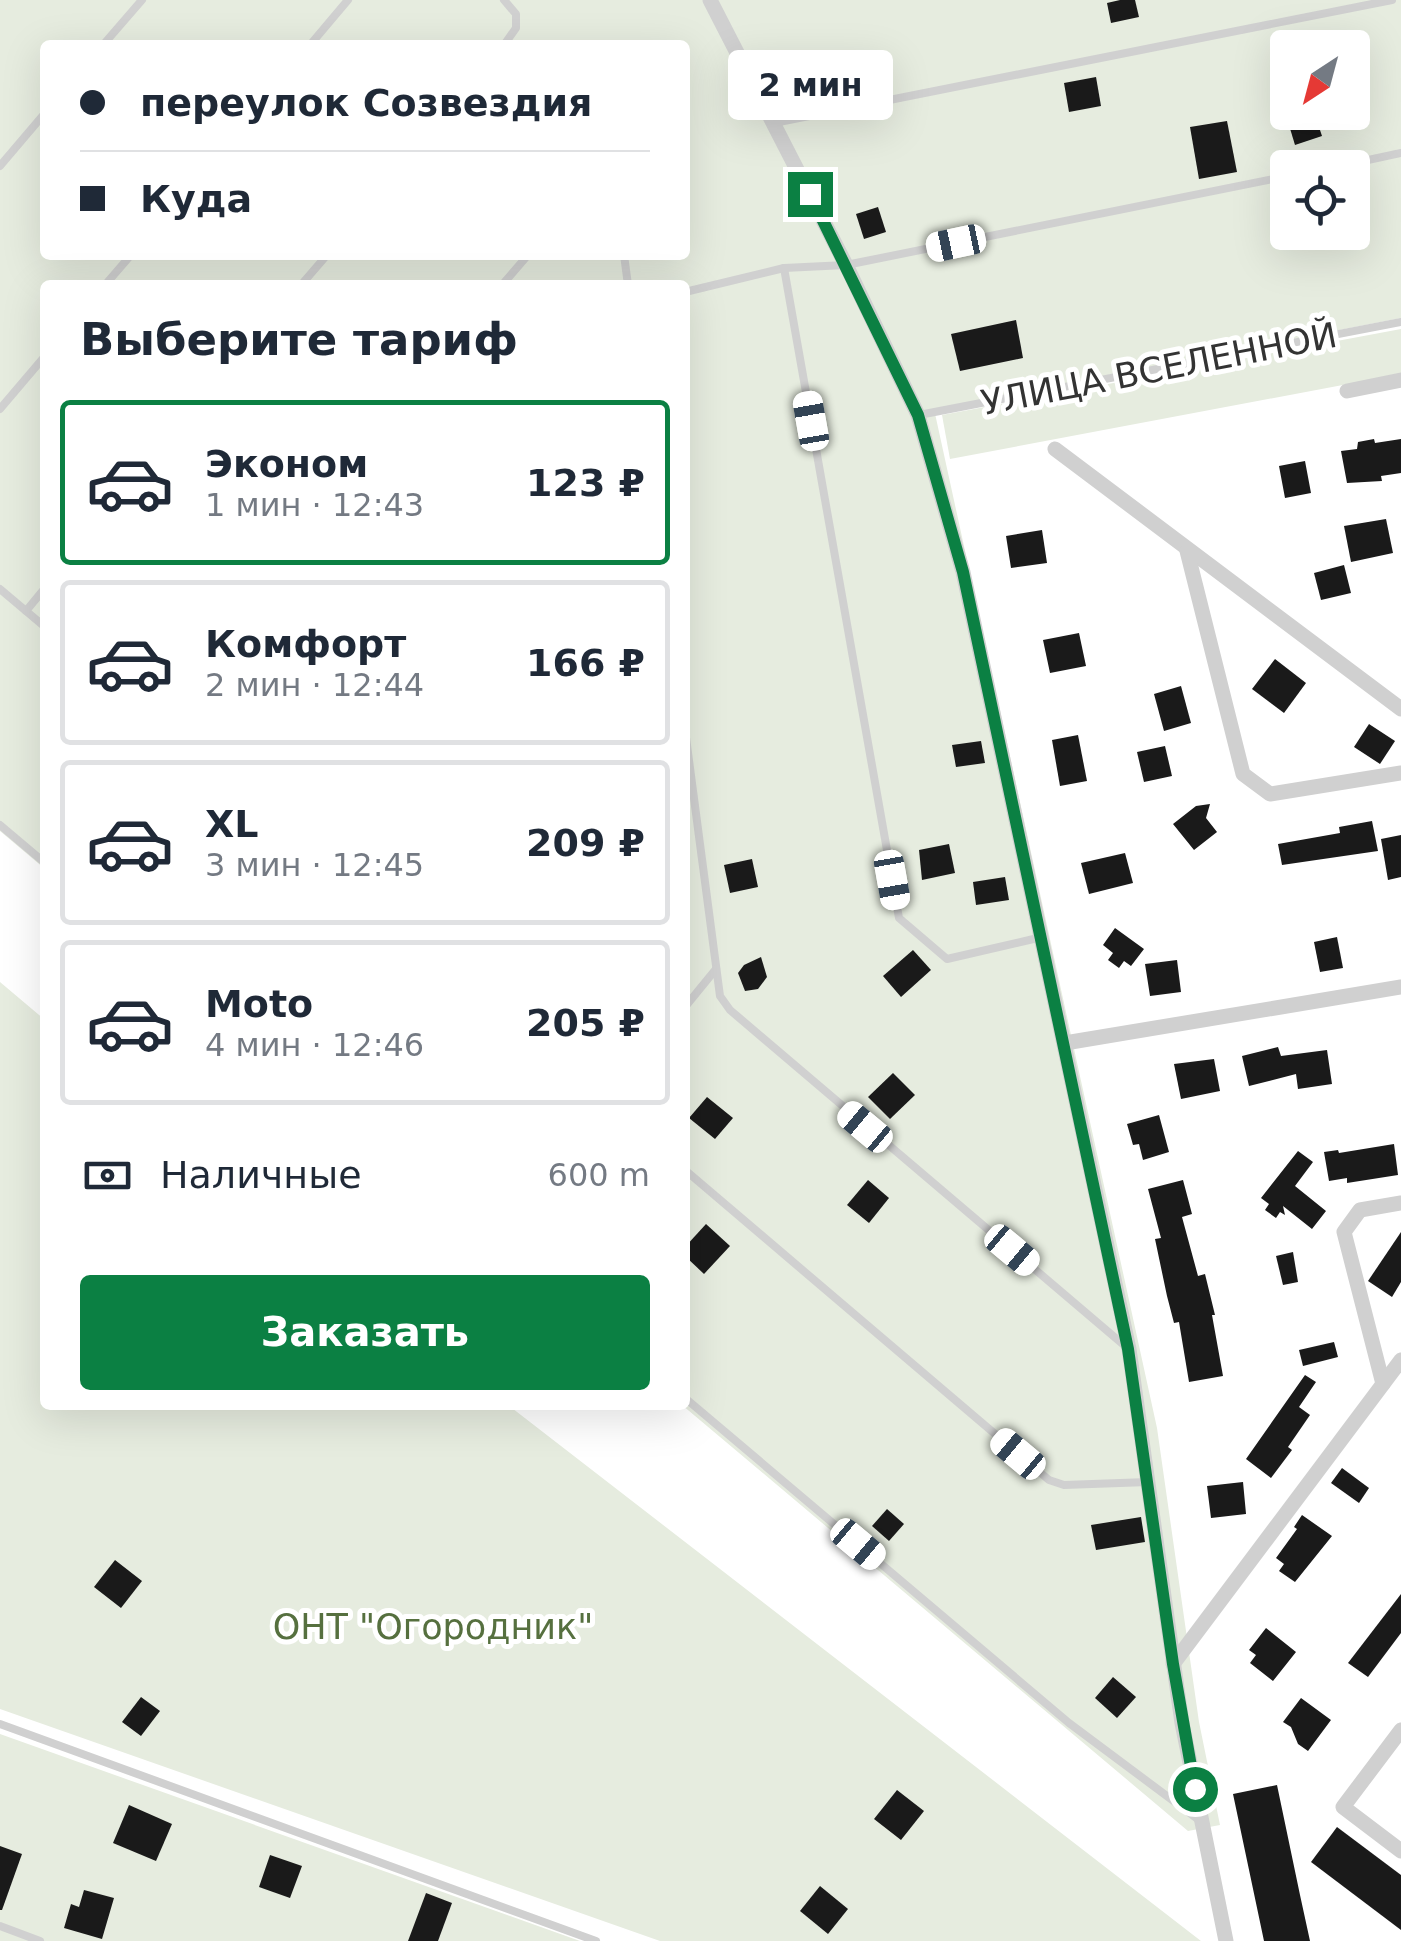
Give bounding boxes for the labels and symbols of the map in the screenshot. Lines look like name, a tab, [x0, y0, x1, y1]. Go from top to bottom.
north arrow	[1270, 30, 1370, 130]
callout: 2 мин	[728, 49, 892, 119]
route end	[788, 172, 833, 217]
car	[924, 222, 988, 264]
street label: УЛИЦА ВСЕЛЕННОЙ	[978, 314, 1340, 423]
car	[791, 389, 831, 453]
car	[872, 848, 912, 912]
car	[832, 1096, 898, 1158]
car	[979, 1219, 1045, 1281]
car	[985, 1423, 1051, 1485]
car	[825, 1513, 891, 1575]
park label: ОНТ "Огородник"	[273, 1607, 593, 1647]
route start	[1173, 1767, 1218, 1812]

